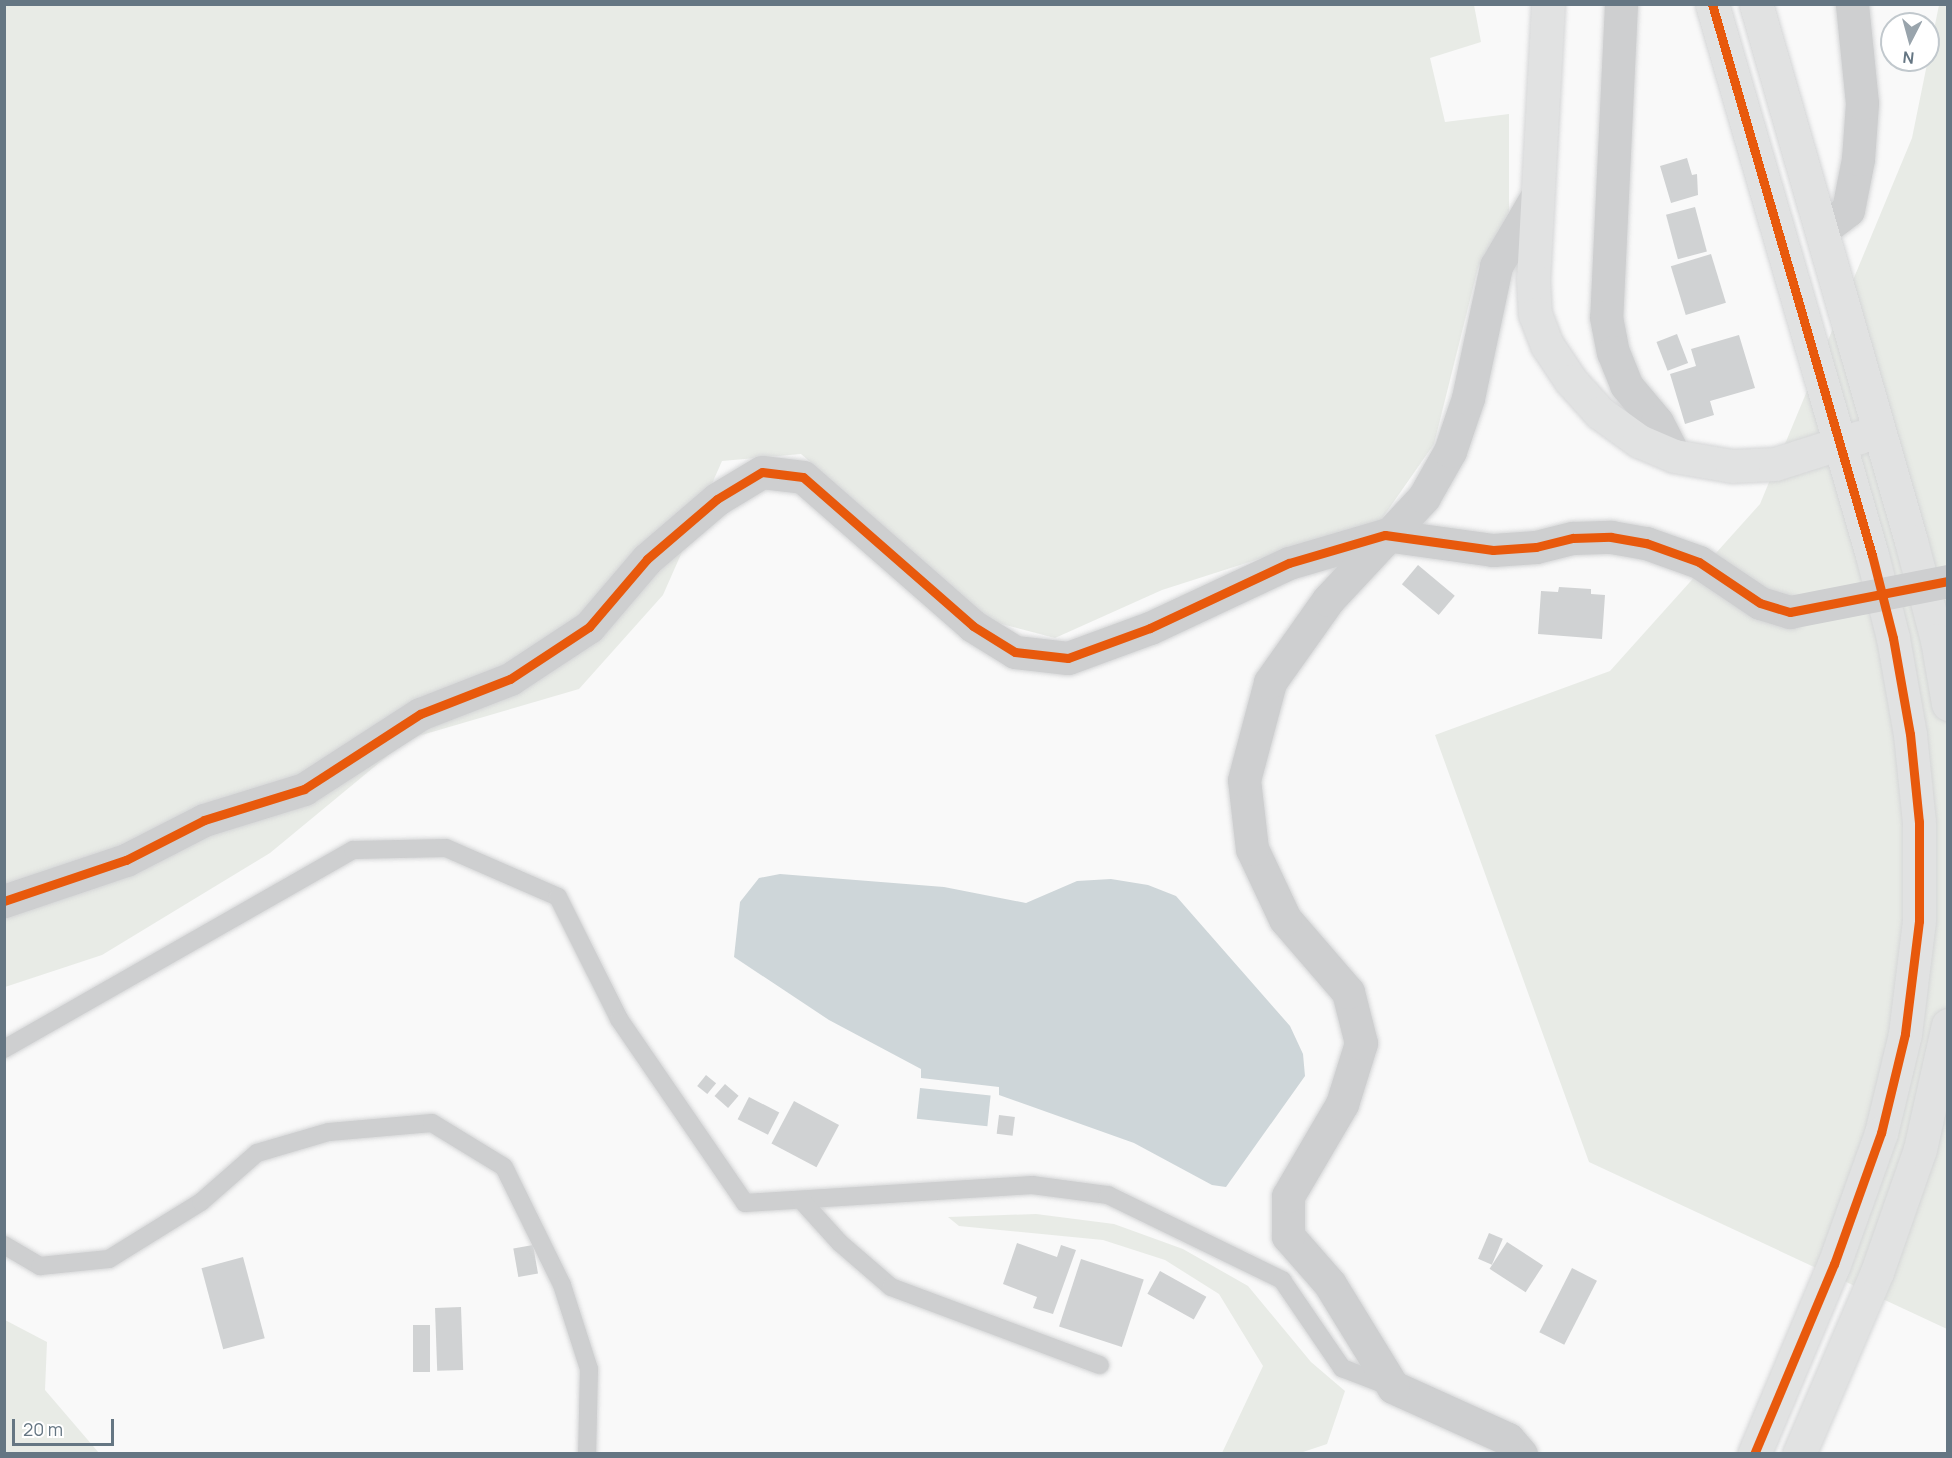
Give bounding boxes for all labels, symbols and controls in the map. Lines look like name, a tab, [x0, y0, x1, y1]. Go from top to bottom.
north arrow	[1880, 12, 1940, 72]
text: N	[1901, 46, 1915, 69]
scale bar	[15, 1407, 117, 1445]
text: 20 m	[23, 1417, 63, 1441]

